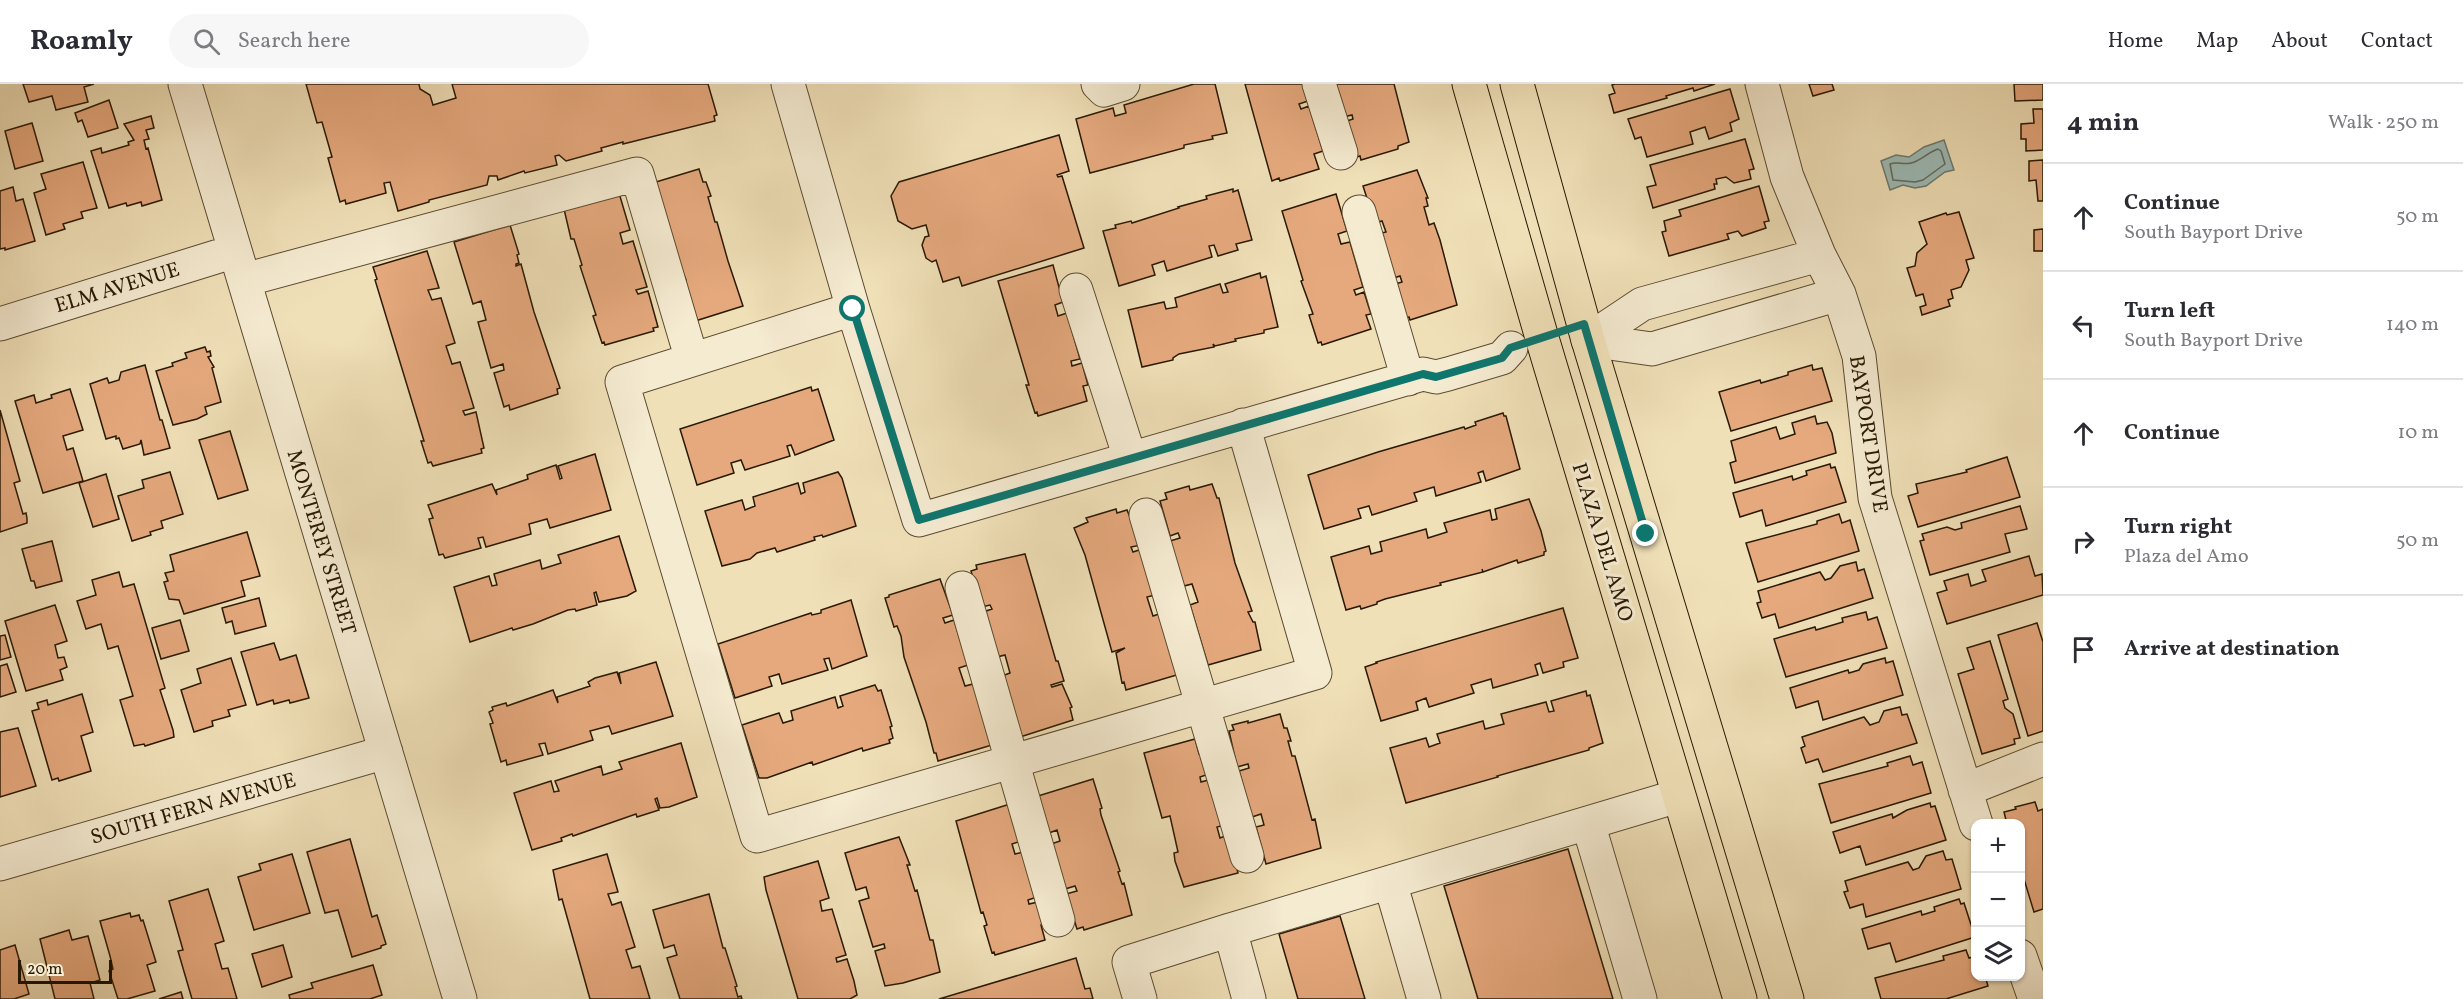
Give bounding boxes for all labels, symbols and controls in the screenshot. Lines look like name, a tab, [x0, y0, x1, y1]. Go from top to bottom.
search box	[169, 14, 589, 68]
text: Roamly	[30, 22, 133, 61]
icon: search	[190, 25, 223, 58]
text: Search here	[238, 26, 350, 57]
text: Home	[2108, 27, 2163, 56]
text: Map	[2196, 27, 2238, 56]
text: About	[2271, 27, 2328, 56]
text: Contact	[2361, 27, 2433, 56]
text: 4 min	[2067, 105, 2139, 141]
text: Walk · 250 m	[2328, 109, 2439, 137]
text: Continue	[2124, 188, 2220, 219]
icon: ahead	[2067, 201, 2100, 234]
text: 50 m	[2396, 203, 2439, 231]
text: South Bayport Drive	[2124, 219, 2303, 247]
street label: ELM AVENUE	[51, 256, 183, 321]
route start	[839, 295, 865, 321]
text: Turn left	[2124, 296, 2215, 327]
icon: left	[2067, 309, 2100, 342]
text: 140 m	[2386, 311, 2439, 339]
text: South Bayport Drive	[2124, 327, 2303, 355]
street label: BAYPORT DRIVE	[1841, 353, 1894, 515]
icon: ahead	[2067, 417, 2100, 450]
text: Continue	[2124, 418, 2220, 449]
text: 10 m	[2398, 419, 2439, 447]
street label: MONTEREY STREET	[279, 446, 363, 639]
street label: PLAZA DEL AMO	[1564, 460, 1639, 625]
text: Turn right	[2124, 512, 2232, 543]
route end	[1632, 520, 1658, 546]
icon: right	[2067, 525, 2100, 558]
text: 50 m	[2396, 527, 2439, 555]
text: Plaza del Amo	[2124, 543, 2249, 571]
icon: arrive	[2067, 633, 2100, 666]
text: Arrive at destination	[2124, 634, 2340, 665]
street label: SOUTH FERN AVENUE	[87, 766, 300, 853]
map controls	[1971, 819, 2025, 981]
button: +	[1971, 819, 2025, 873]
button: −	[1971, 873, 2025, 927]
button: layers	[1971, 927, 2025, 981]
scale bar	[18, 957, 112, 984]
text: 20 m	[27, 959, 62, 981]

